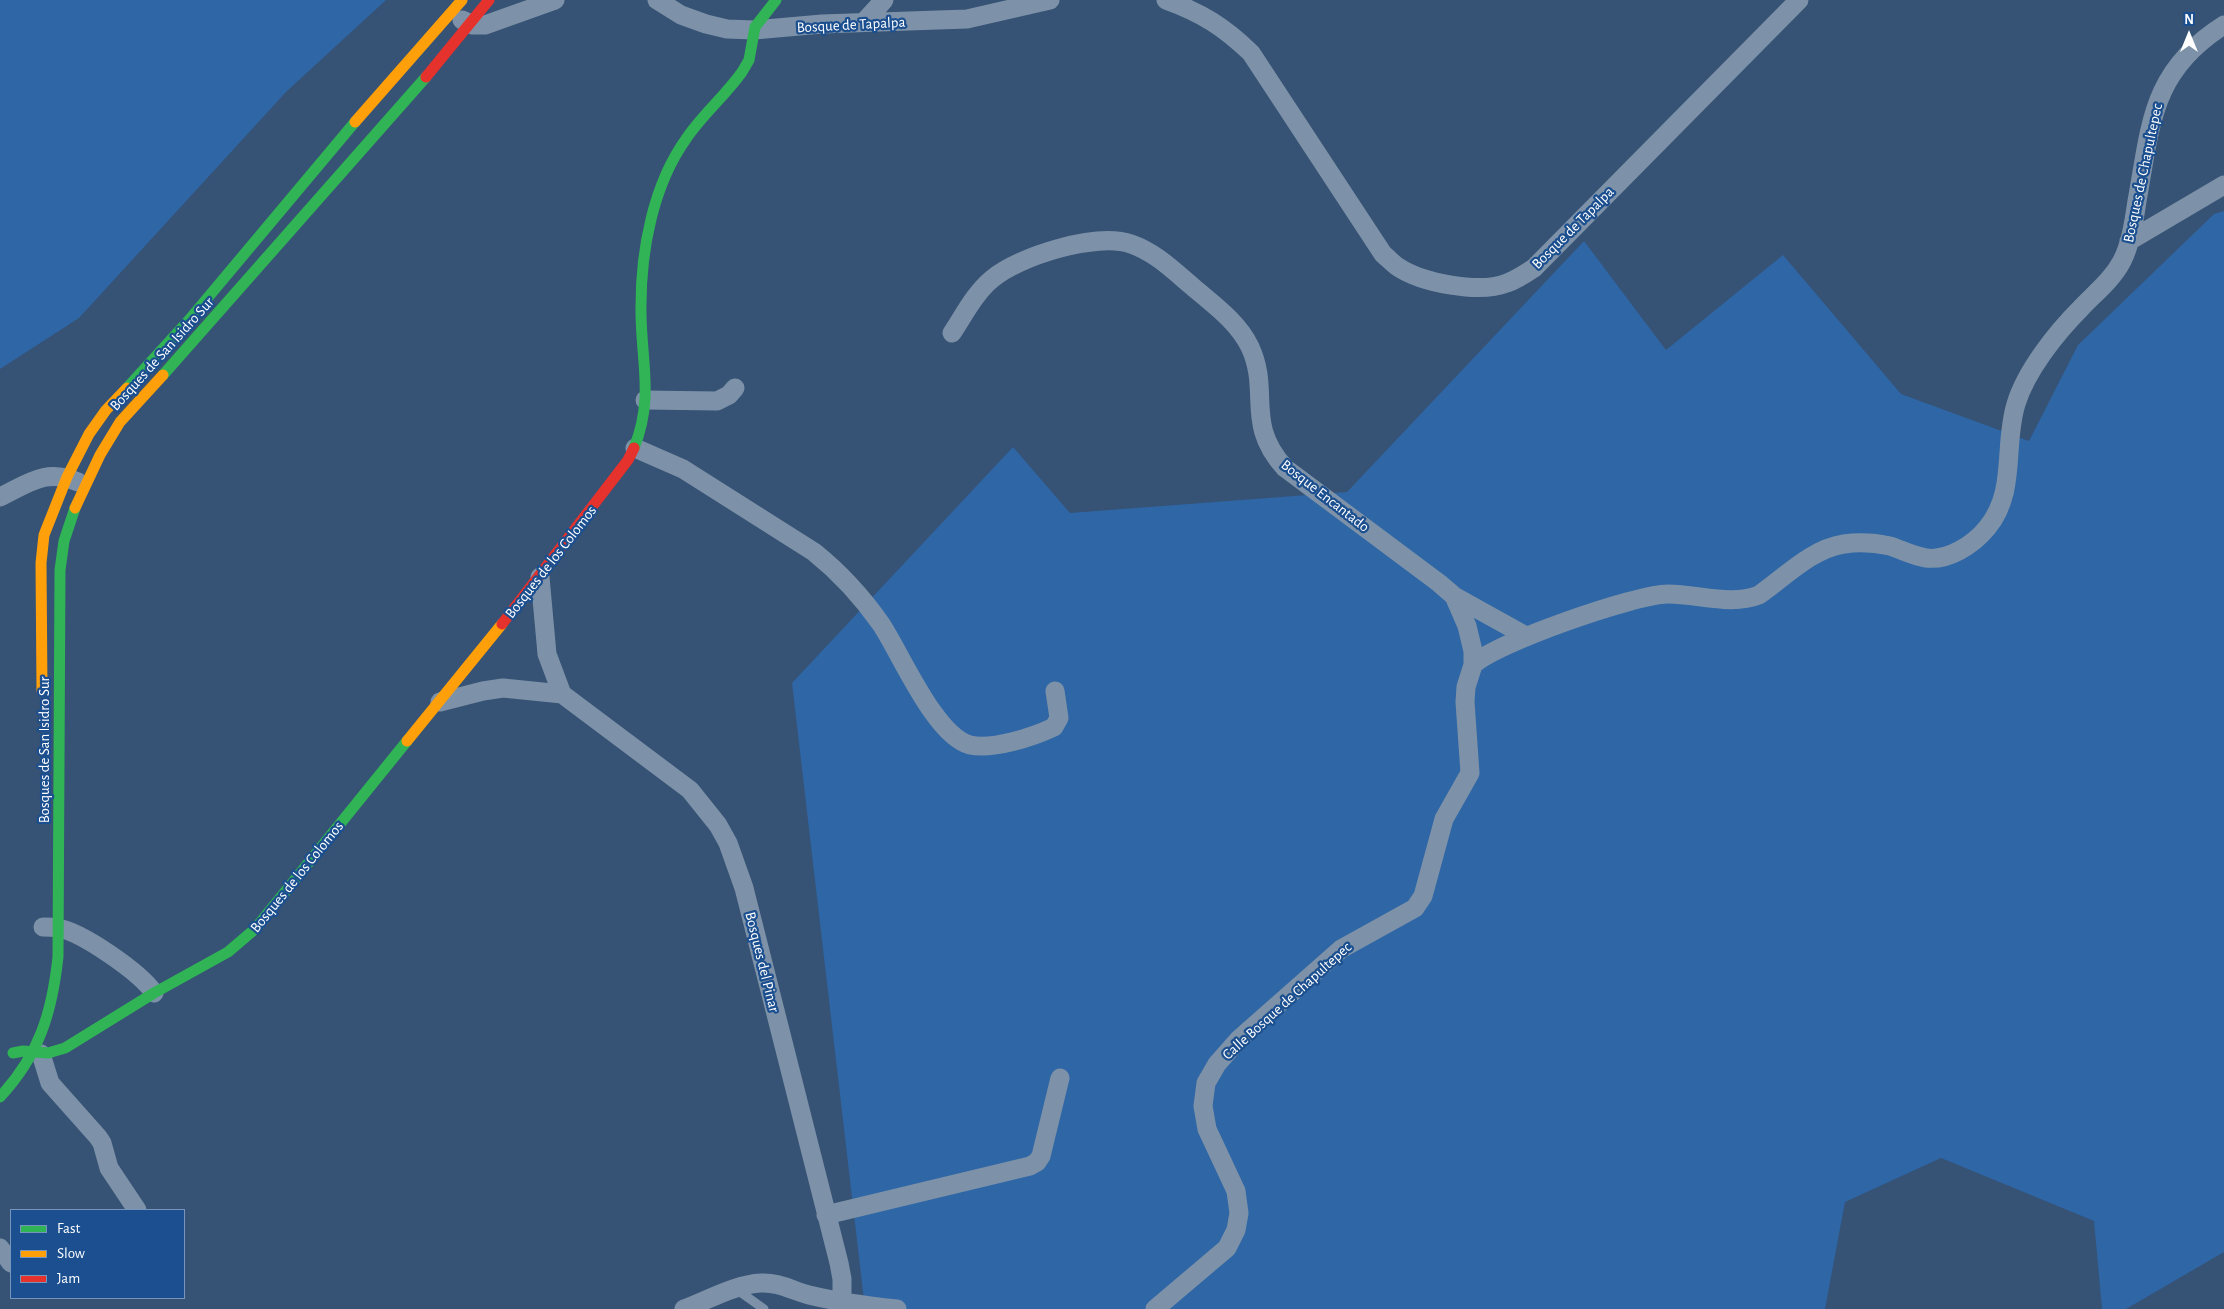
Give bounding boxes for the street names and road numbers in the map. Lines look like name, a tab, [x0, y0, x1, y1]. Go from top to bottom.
street label: Bosque de Tapalpa	[796, 13, 906, 37]
street label: Bosques de Chapultepec	[2119, 102, 2167, 244]
street label: Bosque de Tapalpa	[1528, 183, 1618, 273]
street label: Bosques de San Isidro Sur	[106, 293, 218, 415]
street label: Bosque Encantado	[1277, 456, 1373, 536]
street label: Bosques de los Colomos	[501, 502, 601, 622]
street label: Bosques de San Isidro Sur	[35, 677, 53, 823]
street label: Bosques de los Colomos	[247, 818, 347, 936]
street label: Bosques del Pinar	[741, 910, 783, 1014]
street label: Calle Bosque de Chapultepec	[1219, 938, 1355, 1064]

